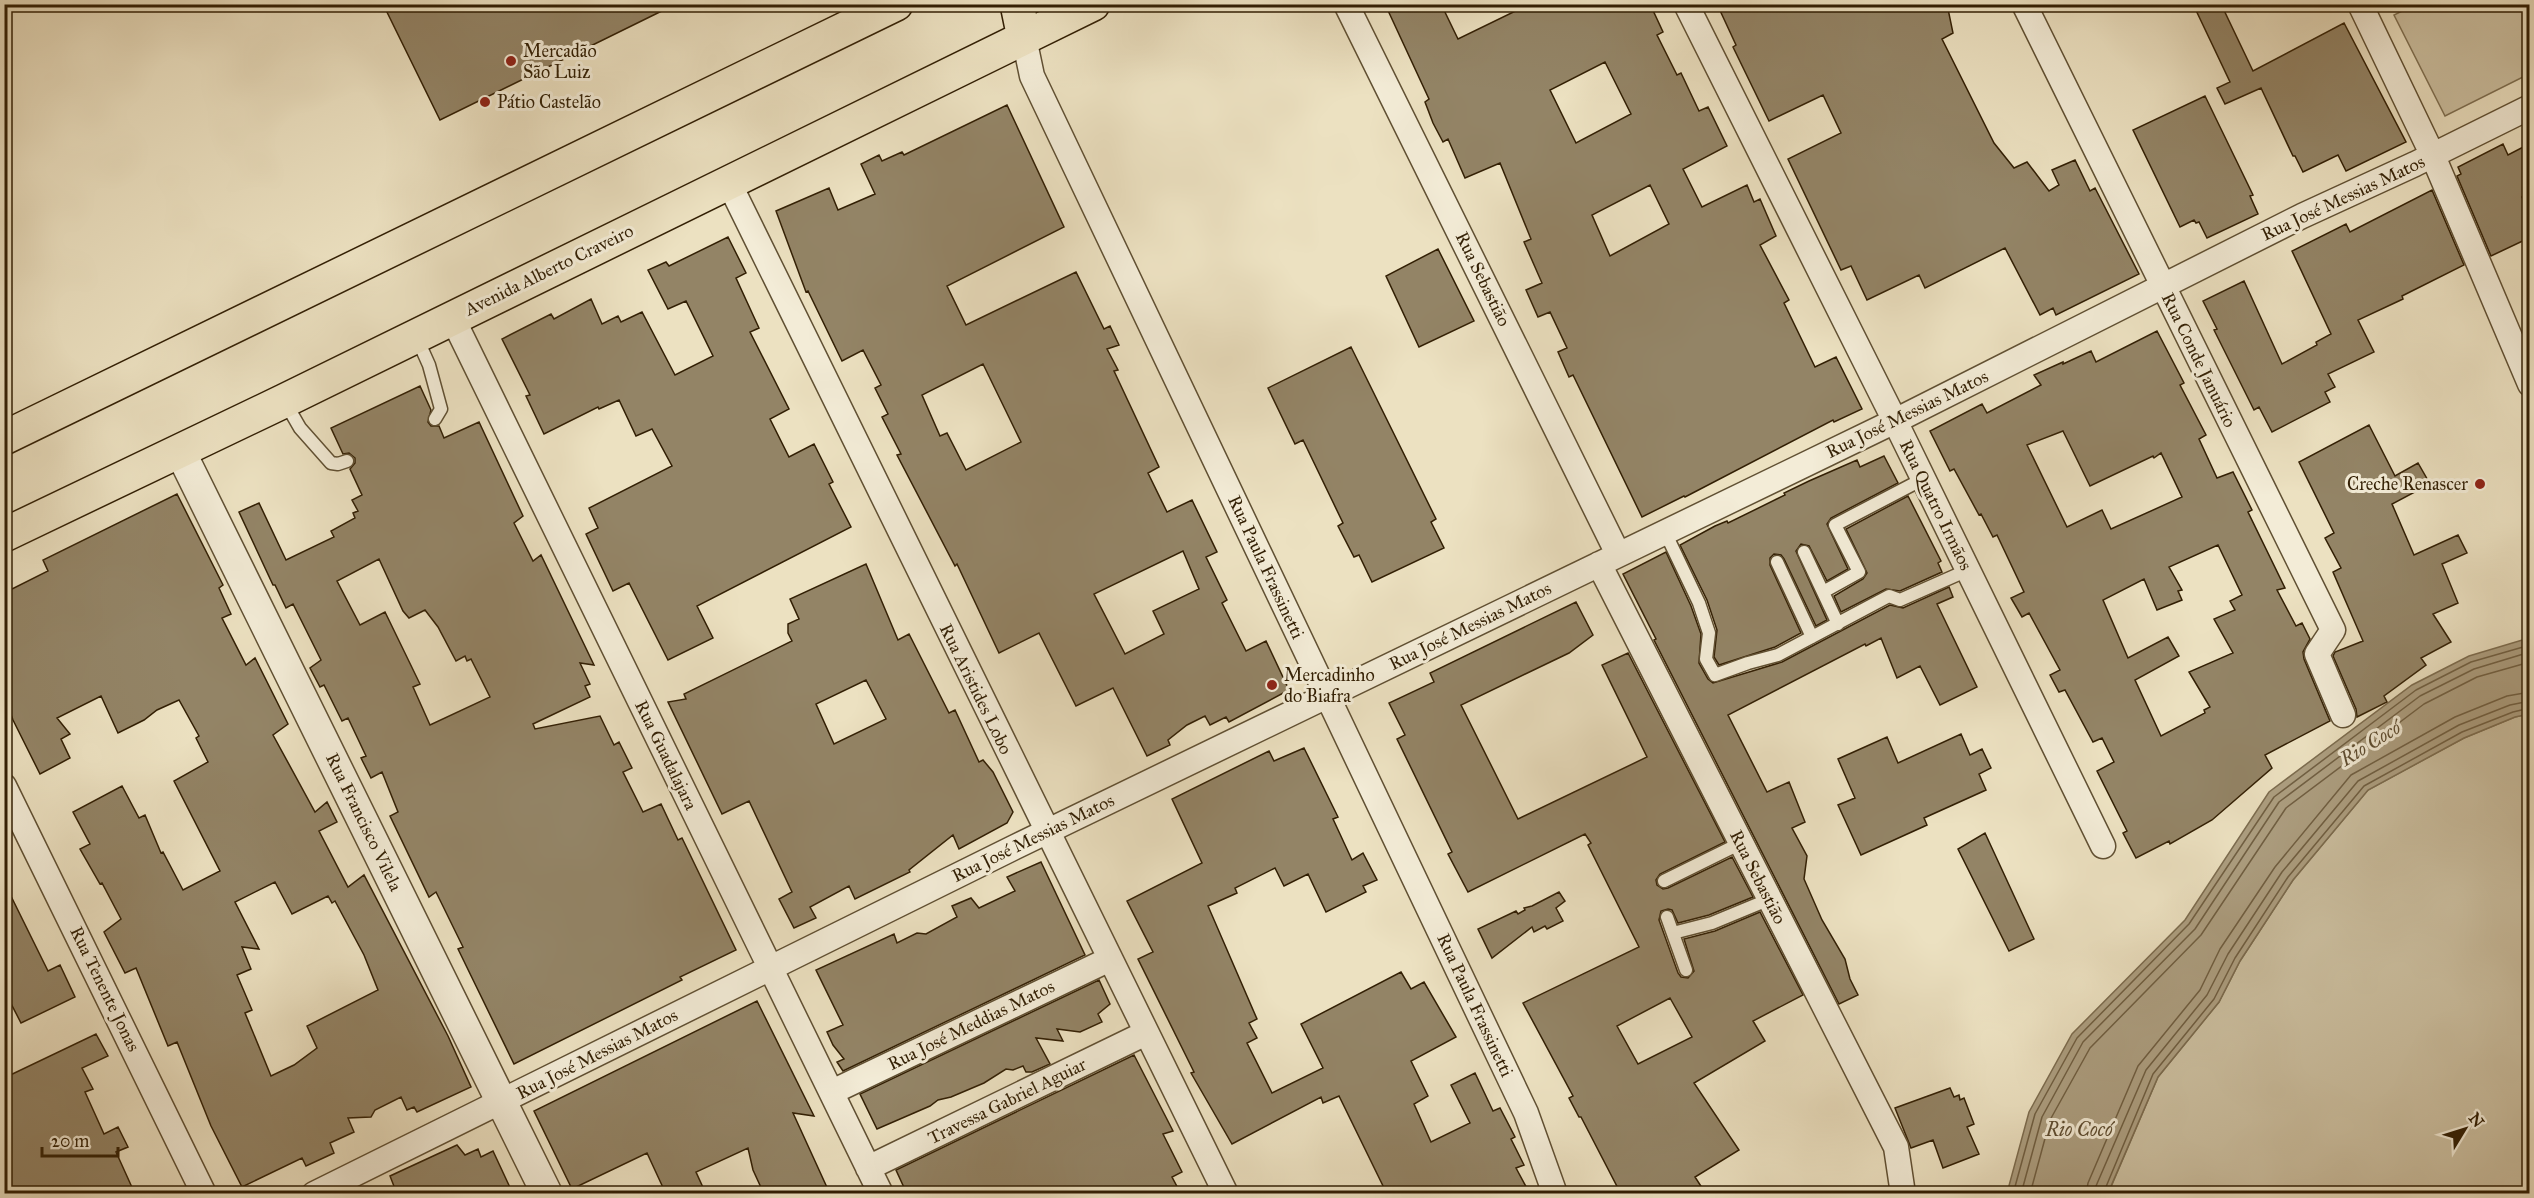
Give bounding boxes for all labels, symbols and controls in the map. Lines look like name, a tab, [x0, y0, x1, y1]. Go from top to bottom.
place label: Mercadão São Luiz	[523, 40, 597, 83]
marker: Mercadão São Luiz	[504, 54, 518, 68]
place label: Pátio Castelão	[497, 91, 601, 113]
marker: Pátio Castelão	[478, 95, 492, 109]
street label: Rua José Messias Matos	[2258, 150, 2429, 246]
street label: Avenida Alberto Craveiro	[460, 220, 637, 321]
street label: Rua Sebastião	[1451, 228, 1515, 330]
street label: Rua Conde Januário	[2156, 289, 2241, 431]
street label: Rua José Messias Matos	[1822, 365, 1992, 464]
street label: Rua Quatro Irmãos	[1895, 436, 1977, 574]
place label: Creche Renascer	[2347, 473, 2468, 495]
marker: Creche Renascer	[2473, 477, 2487, 491]
street label: Rua Paula Frassinetti	[1223, 492, 1309, 642]
street label: Rua José Messias Matos	[1385, 577, 1555, 676]
street label: Rua Aristides Lobo	[935, 620, 1017, 758]
place label: Mercadinho do Biafra	[1284, 664, 1375, 707]
marker: Mercadinho do Biafra	[1265, 678, 1279, 692]
street label: Rua Guadalajara	[630, 697, 702, 814]
water label: Rio Cocó	[2334, 713, 2408, 771]
street label: Rua Francisco Vilela	[321, 749, 407, 895]
street label: Rua José Messias Matos	[948, 789, 1118, 888]
street label: Rua Sebastião	[1725, 826, 1791, 928]
street label: Rua Tenente Jonas	[64, 923, 145, 1056]
street label: Rua Paula Frassinetti	[1432, 930, 1518, 1080]
street label: Rua José Meddias Matos	[884, 975, 1058, 1076]
street label: Rua José Messias Matos	[513, 1004, 682, 1105]
street label: Travessa Gabriel Aguiar	[924, 1053, 1090, 1150]
north arrow	[2435, 1099, 2495, 1159]
text: N	[2465, 1109, 2488, 1132]
water label: Rio Cocó	[2044, 1117, 2116, 1141]
scale bar	[42, 1120, 118, 1158]
text: 20 m	[51, 1130, 89, 1152]

